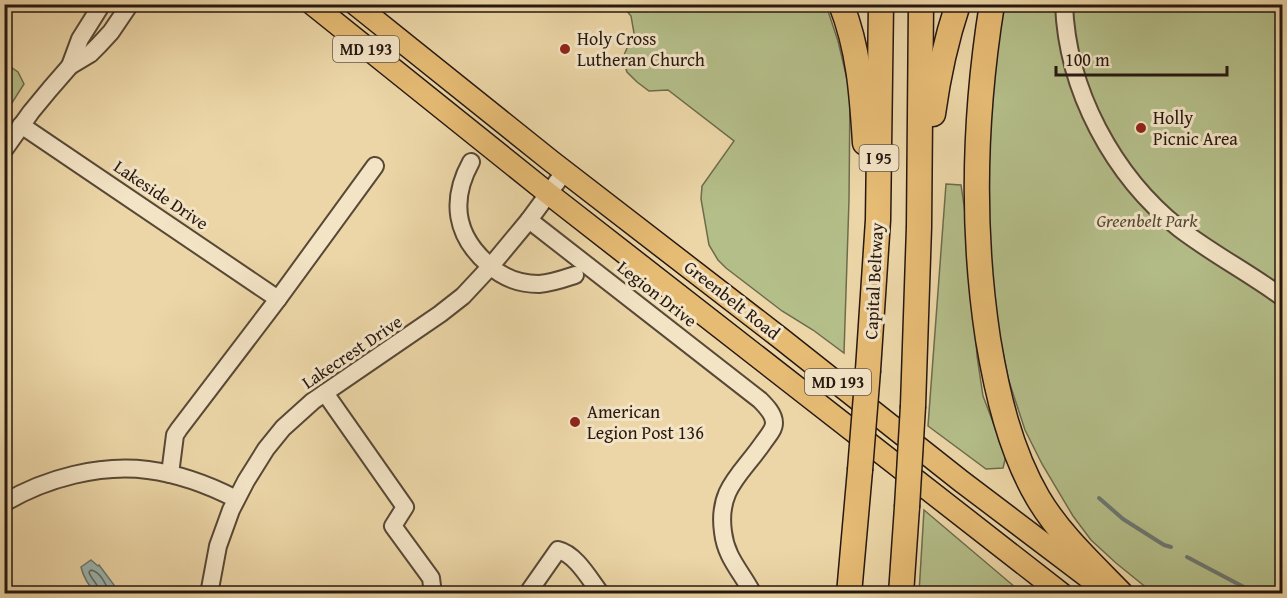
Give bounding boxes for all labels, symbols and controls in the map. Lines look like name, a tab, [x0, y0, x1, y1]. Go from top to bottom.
place label: Holy Cross Lutheran Church	[577, 25, 705, 73]
road number: MD 193	[333, 36, 399, 62]
scale bar	[1056, 39, 1227, 77]
marker: Holy Cross Lutheran Church	[558, 42, 572, 56]
text: 100 m	[1065, 46, 1110, 73]
place label: Holly Picnic Area	[1153, 104, 1238, 152]
marker: Holly Picnic Area	[1134, 121, 1148, 135]
road number: I 95	[860, 145, 898, 171]
street label: Lakeside Drive	[109, 153, 214, 236]
park label: Greenbelt Park	[1097, 207, 1198, 234]
street label: Capital Beltway	[857, 222, 890, 340]
street label: Greenbelt Road	[678, 253, 786, 346]
street label: Legion Drive	[612, 254, 703, 333]
street label: Lakecrest Drive	[296, 308, 407, 395]
road number: MD 193	[805, 369, 871, 395]
place label: American Legion Post 136	[587, 398, 704, 446]
marker: American Legion Post 136	[568, 415, 582, 429]

